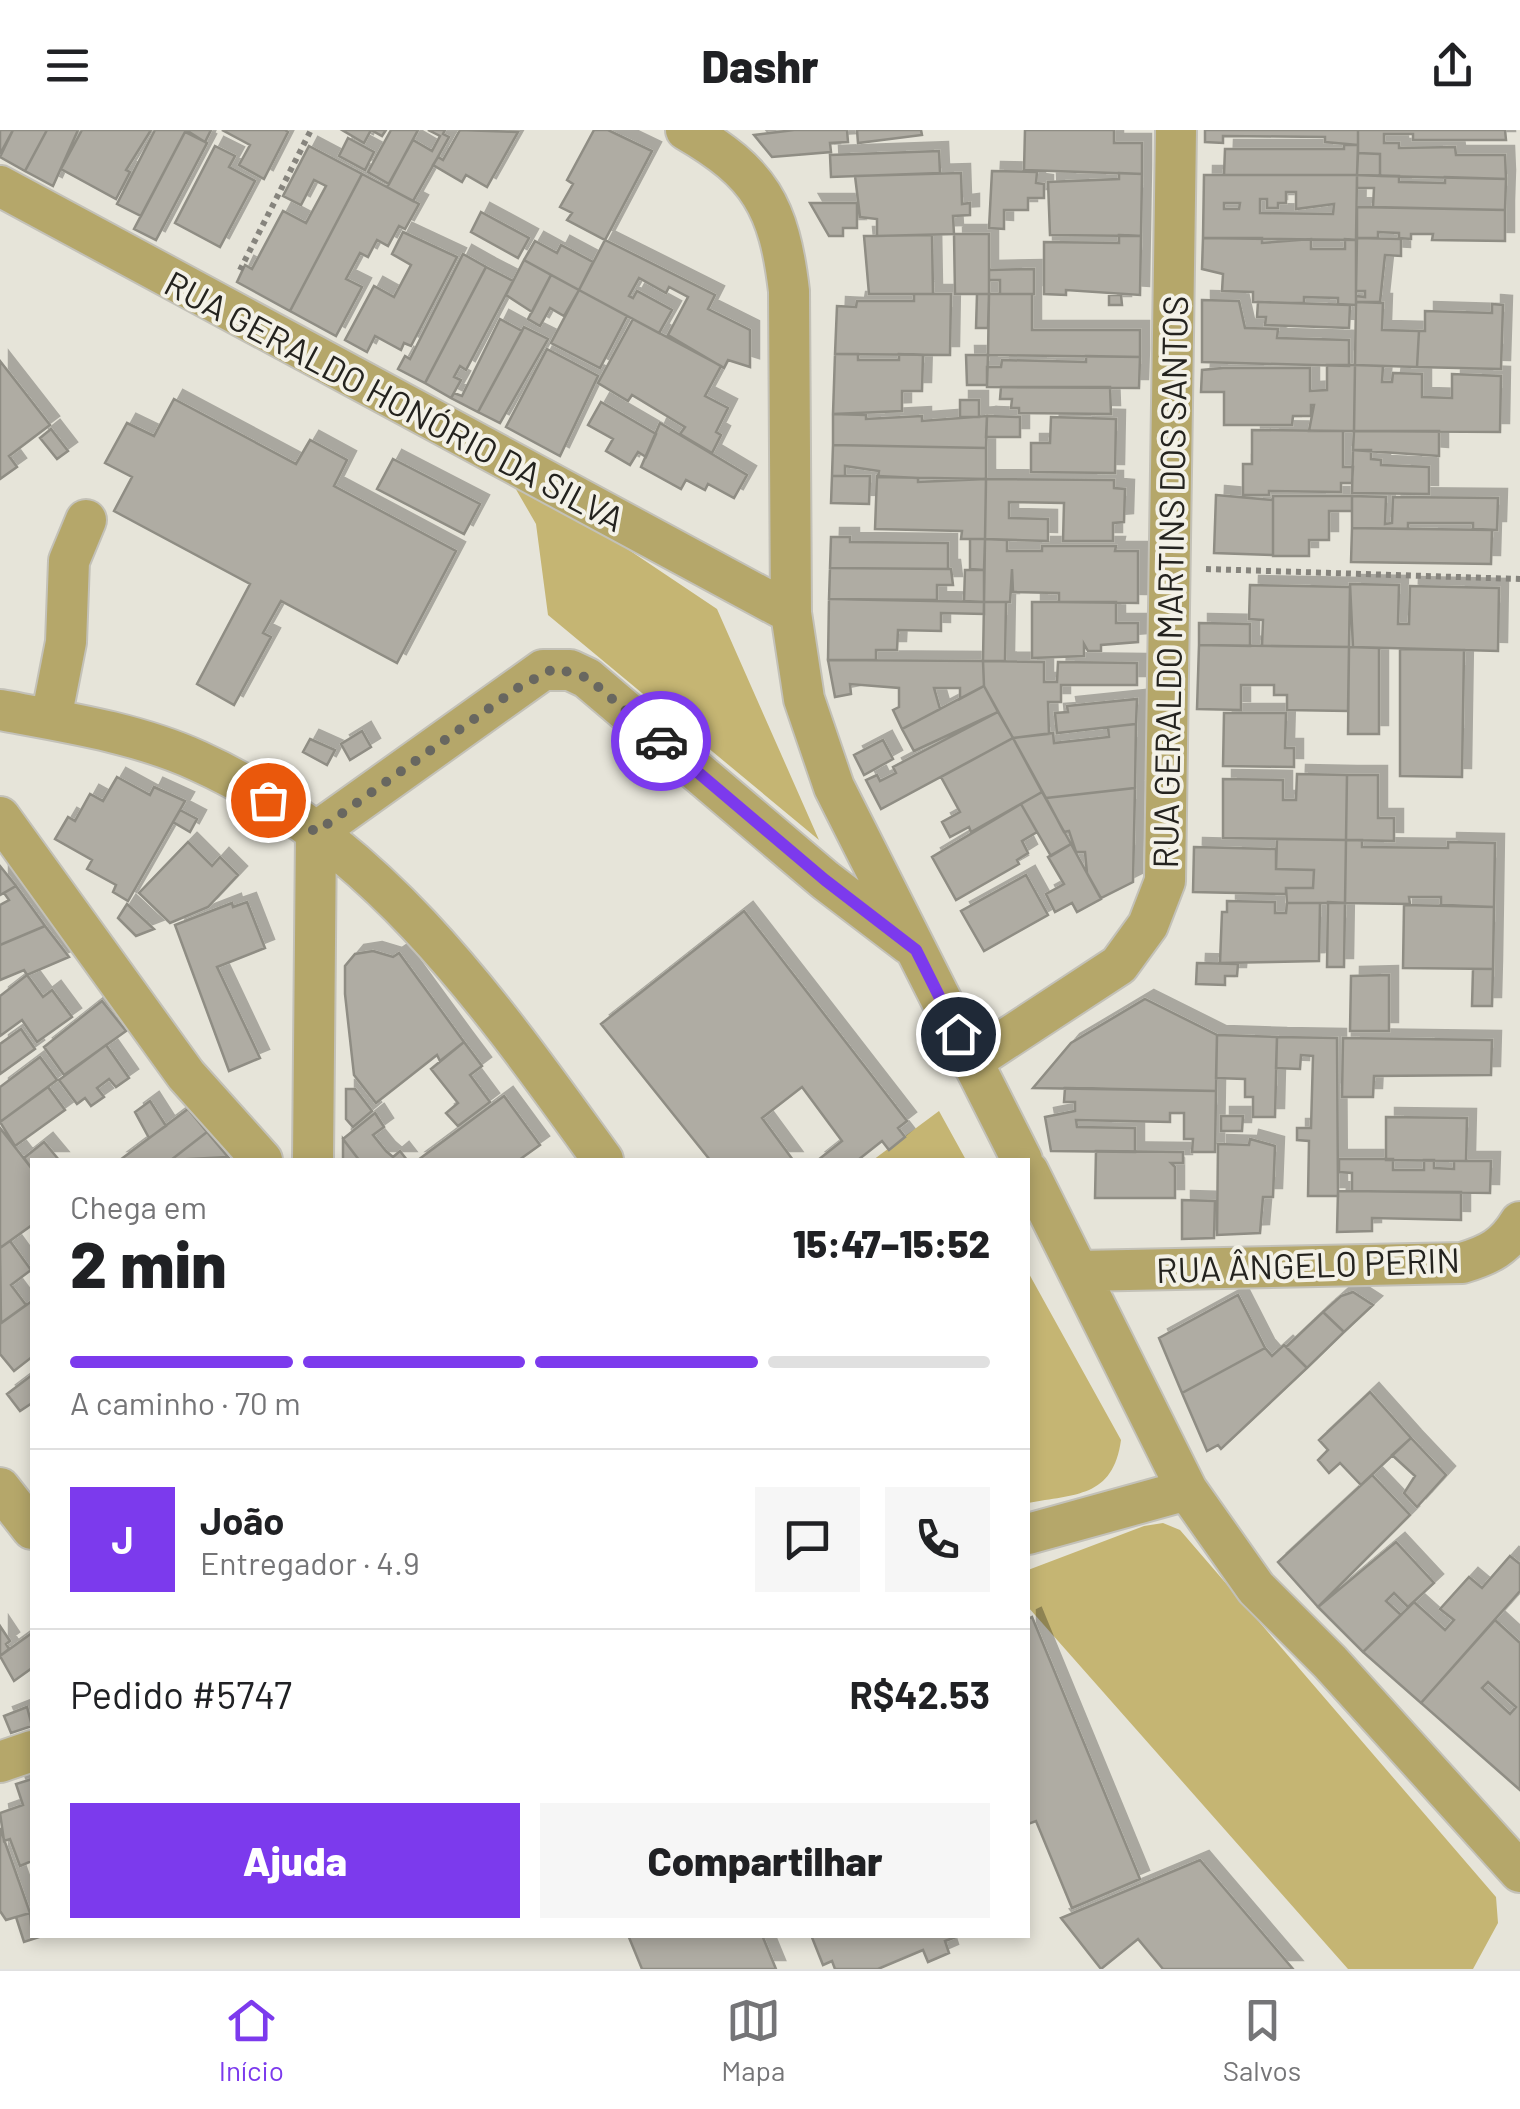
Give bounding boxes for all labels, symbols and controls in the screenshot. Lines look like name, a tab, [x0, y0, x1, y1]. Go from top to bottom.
icon: menu	[40, 38, 95, 93]
text: Dashr	[701, 38, 819, 92]
icon: share	[1425, 38, 1480, 93]
street label: RUA GERALDO HONÓRIO DA SILVA	[158, 261, 632, 539]
street label: RUA GERALDO MARTINS DOS SANTOS	[1143, 295, 1195, 869]
courier	[611, 691, 711, 791]
icon: car	[634, 714, 689, 769]
pin	[226, 758, 311, 843]
icon: bag	[241, 773, 296, 828]
pin	[916, 992, 1001, 1077]
icon: home	[931, 1007, 986, 1062]
text: Chega em	[70, 1187, 207, 1225]
text: 15:47–15:52	[793, 1220, 990, 1266]
text: 2 min	[70, 1223, 227, 1301]
street label: RUA ÂNGELO PERIN	[1155, 1238, 1461, 1290]
text: A caminho · 70 m	[70, 1383, 301, 1421]
button: chat	[755, 1487, 860, 1592]
button: phone	[885, 1487, 990, 1592]
text: João	[200, 1497, 284, 1543]
text: J	[111, 1516, 134, 1562]
text: Entregador · 4.9	[200, 1543, 420, 1581]
text: Pedido #5747	[70, 1671, 292, 1717]
text: R$42.53	[849, 1671, 990, 1717]
button: Ajuda	[70, 1803, 520, 1918]
button: Compartilhar	[540, 1803, 990, 1918]
tab: Início	[219, 1993, 284, 2087]
tab: Mapa	[721, 1993, 785, 2087]
tab: Salvos	[1223, 1993, 1301, 2087]

